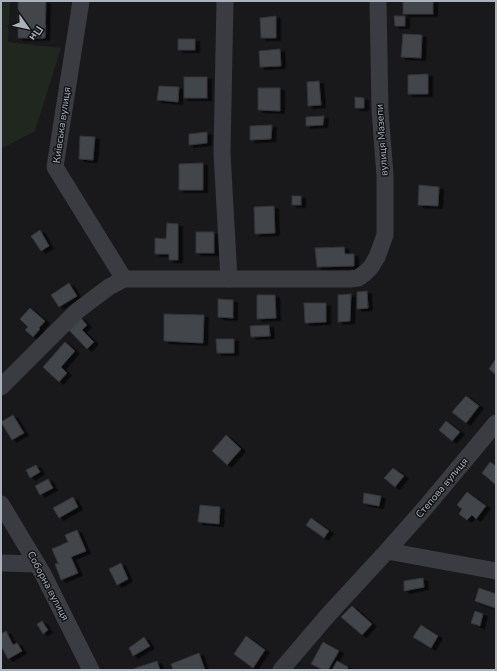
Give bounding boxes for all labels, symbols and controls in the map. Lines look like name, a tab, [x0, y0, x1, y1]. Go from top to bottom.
north arrow	[8, 8, 48, 48]
text: Пн	[26, 23, 46, 44]
street label: Київська вулиця	[50, 86, 74, 164]
street label: вулиця Мазепи	[372, 103, 391, 176]
street label: Степова вулиця	[413, 455, 471, 521]
street label: Соборна вулиця	[24, 549, 72, 623]

